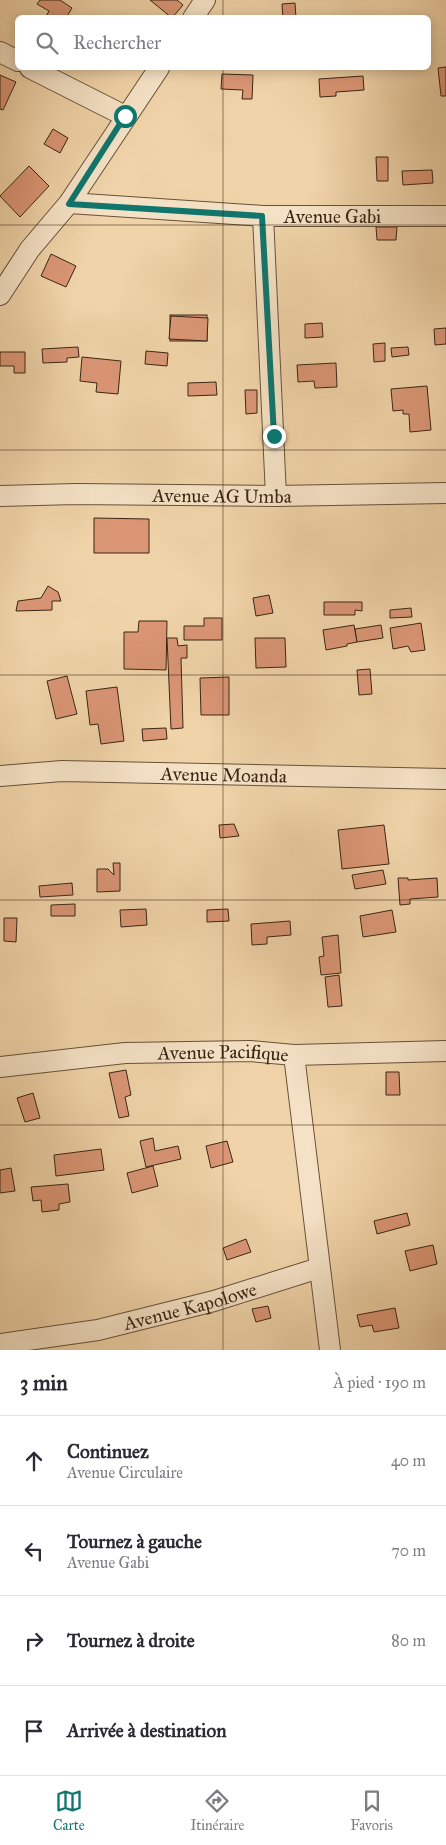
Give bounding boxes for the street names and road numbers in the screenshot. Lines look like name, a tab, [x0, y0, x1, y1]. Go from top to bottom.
street label: Avenue Gabi	[283, 205, 381, 228]
street label: Avenue AG Umba	[151, 484, 293, 508]
street label: Avenue Moanda	[159, 762, 288, 788]
street label: Avenue Pacifique	[156, 1040, 290, 1066]
street label: Avenue Kapolowe	[120, 1277, 259, 1335]

